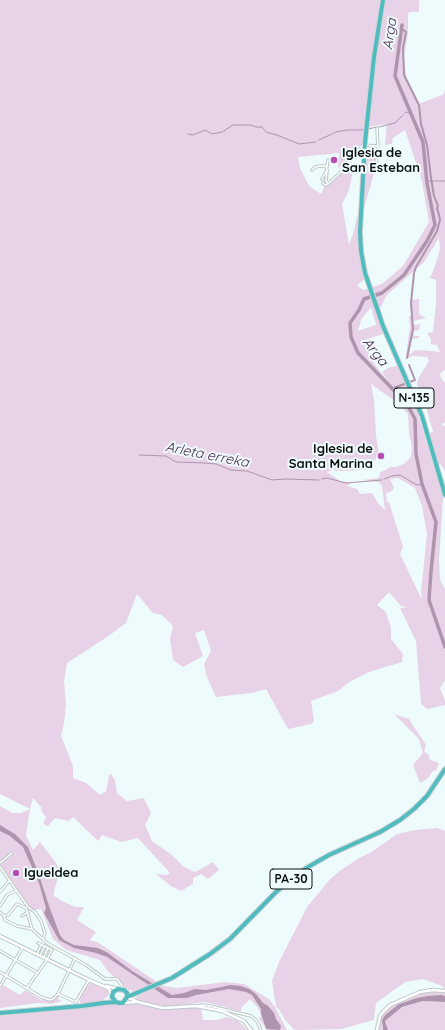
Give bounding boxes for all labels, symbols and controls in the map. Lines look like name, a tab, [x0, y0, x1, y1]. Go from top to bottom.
water label: Arga	[379, 17, 401, 51]
place label: Iglesia de San Esteban	[342, 145, 420, 176]
marker: Iglesia de San Esteban	[329, 155, 339, 165]
water label: Arga	[359, 334, 391, 370]
road number: N-135	[394, 388, 434, 408]
water label: Arleta erreka	[164, 439, 250, 471]
place label: Iglesia de Santa Marina	[289, 441, 373, 472]
marker: Iglesia de Santa Marina	[376, 451, 386, 461]
place label: Igueldea	[24, 865, 78, 881]
marker: Igueldea	[11, 868, 21, 878]
road number: PA-30	[270, 869, 312, 889]

